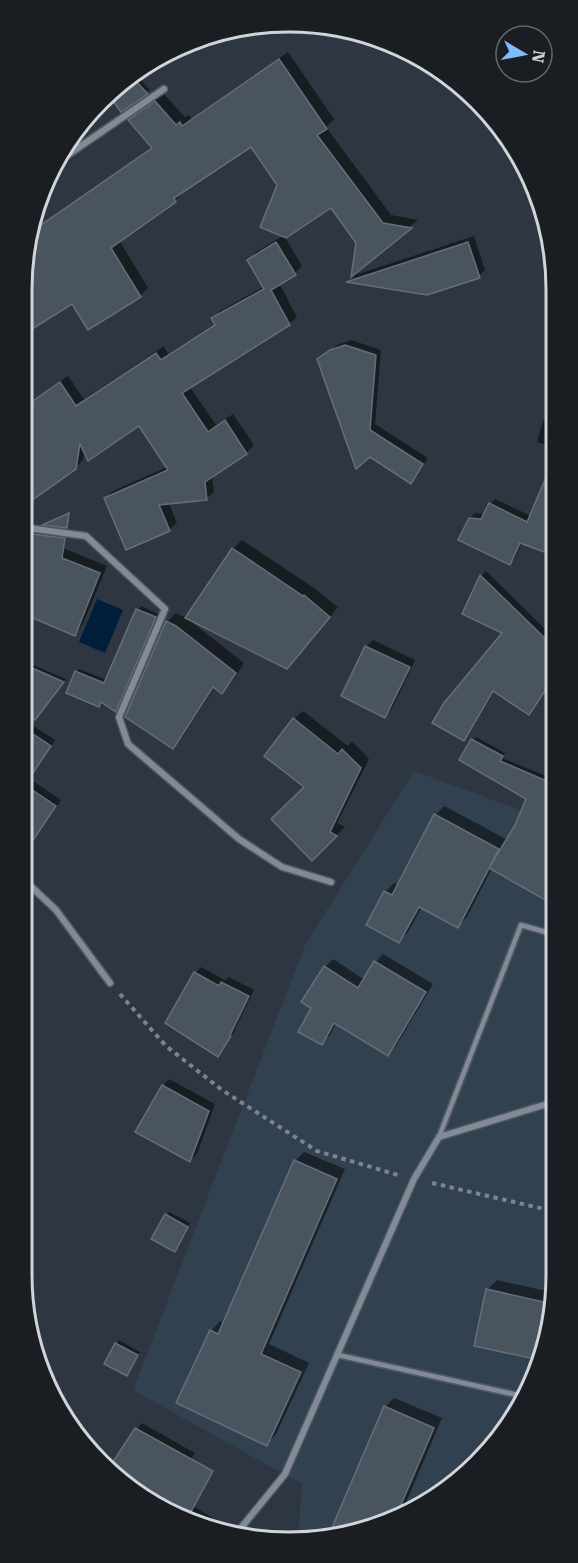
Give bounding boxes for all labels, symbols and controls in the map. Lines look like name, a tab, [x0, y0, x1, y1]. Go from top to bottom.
north arrow	[494, 24, 554, 84]
text: N	[528, 49, 549, 64]

